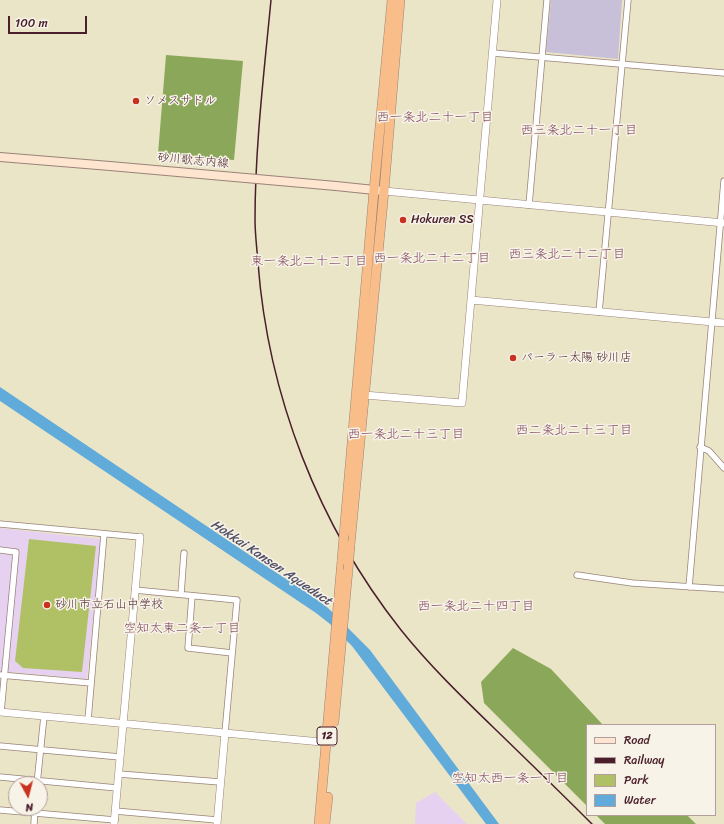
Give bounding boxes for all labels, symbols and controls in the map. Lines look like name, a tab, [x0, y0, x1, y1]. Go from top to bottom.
scale bar	[10, 8, 89, 34]
text: 100 m	[15, 12, 48, 34]
place label: ソメスサドル	[144, 94, 216, 108]
marker: ソメスサドル	[131, 96, 141, 106]
district label: 西一条北二十一丁目	[377, 110, 493, 126]
district label: 西三条北二十一丁目	[521, 123, 637, 139]
street label: 砂川歌志内線	[157, 151, 229, 171]
place label: Hokuren SS	[411, 213, 474, 227]
marker: Hokuren SS	[398, 215, 408, 225]
district label: 西三条北二十二丁目	[509, 247, 625, 263]
district label: 西一条北二十二丁目	[374, 251, 490, 267]
district label: 東一条北二十二丁目	[251, 254, 367, 270]
place label: パーラー太陽 砂川店	[521, 351, 632, 365]
marker: パーラー太陽 砂川店	[508, 353, 518, 363]
district label: 西二条北二十三丁目	[516, 423, 632, 439]
district label: 西一条北二十三丁目	[348, 427, 464, 443]
water label: Hokkai Kansen Aqueduct	[208, 517, 334, 609]
place label: 砂川市立石山中学校	[55, 598, 163, 612]
district label: 西一条北二十四丁目	[418, 599, 534, 615]
marker: 砂川市立石山中学校	[42, 600, 52, 610]
district label: 空知太東二条一丁目	[124, 621, 240, 637]
legend	[586, 724, 716, 816]
road number: 12	[317, 727, 337, 745]
text: Road	[624, 729, 650, 751]
text: Railway	[624, 749, 665, 771]
text: Park	[624, 769, 649, 791]
district label: 空知太西一条一丁目	[452, 771, 568, 787]
north arrow	[8, 776, 48, 816]
text: Water	[624, 789, 656, 811]
text: N	[24, 798, 34, 817]

